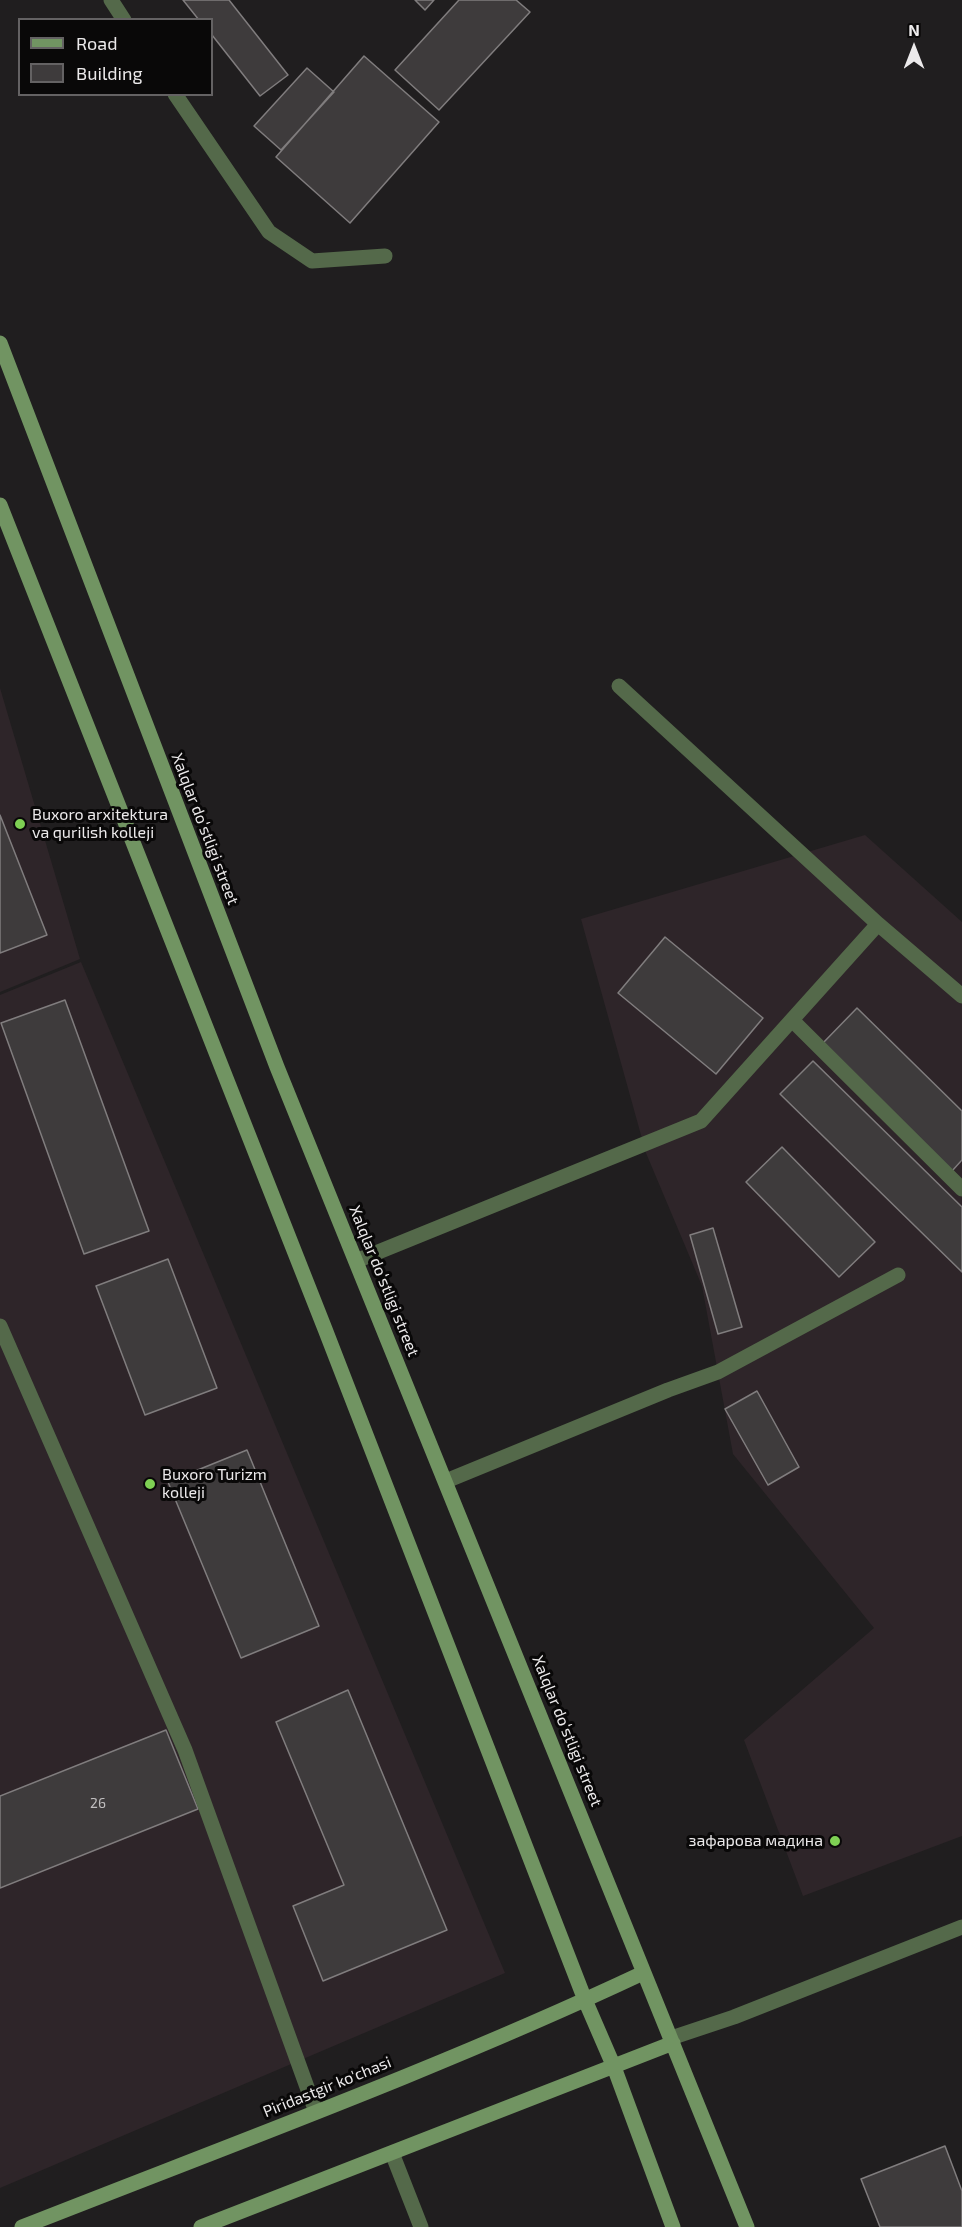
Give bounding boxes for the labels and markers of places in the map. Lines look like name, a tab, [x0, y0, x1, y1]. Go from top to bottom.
place label: Buxoro arxitektura va qurilish kolleji	[32, 805, 168, 843]
marker: Buxoro arxitektura va qurilish kolleji	[13, 817, 27, 831]
place label: Buxoro Turizm kolleji	[162, 1465, 267, 1503]
marker: Buxoro Turizm kolleji	[143, 1477, 157, 1491]
place label: зафарова мадина	[688, 1831, 823, 1851]
marker: зафарова мадина	[828, 1834, 842, 1848]

